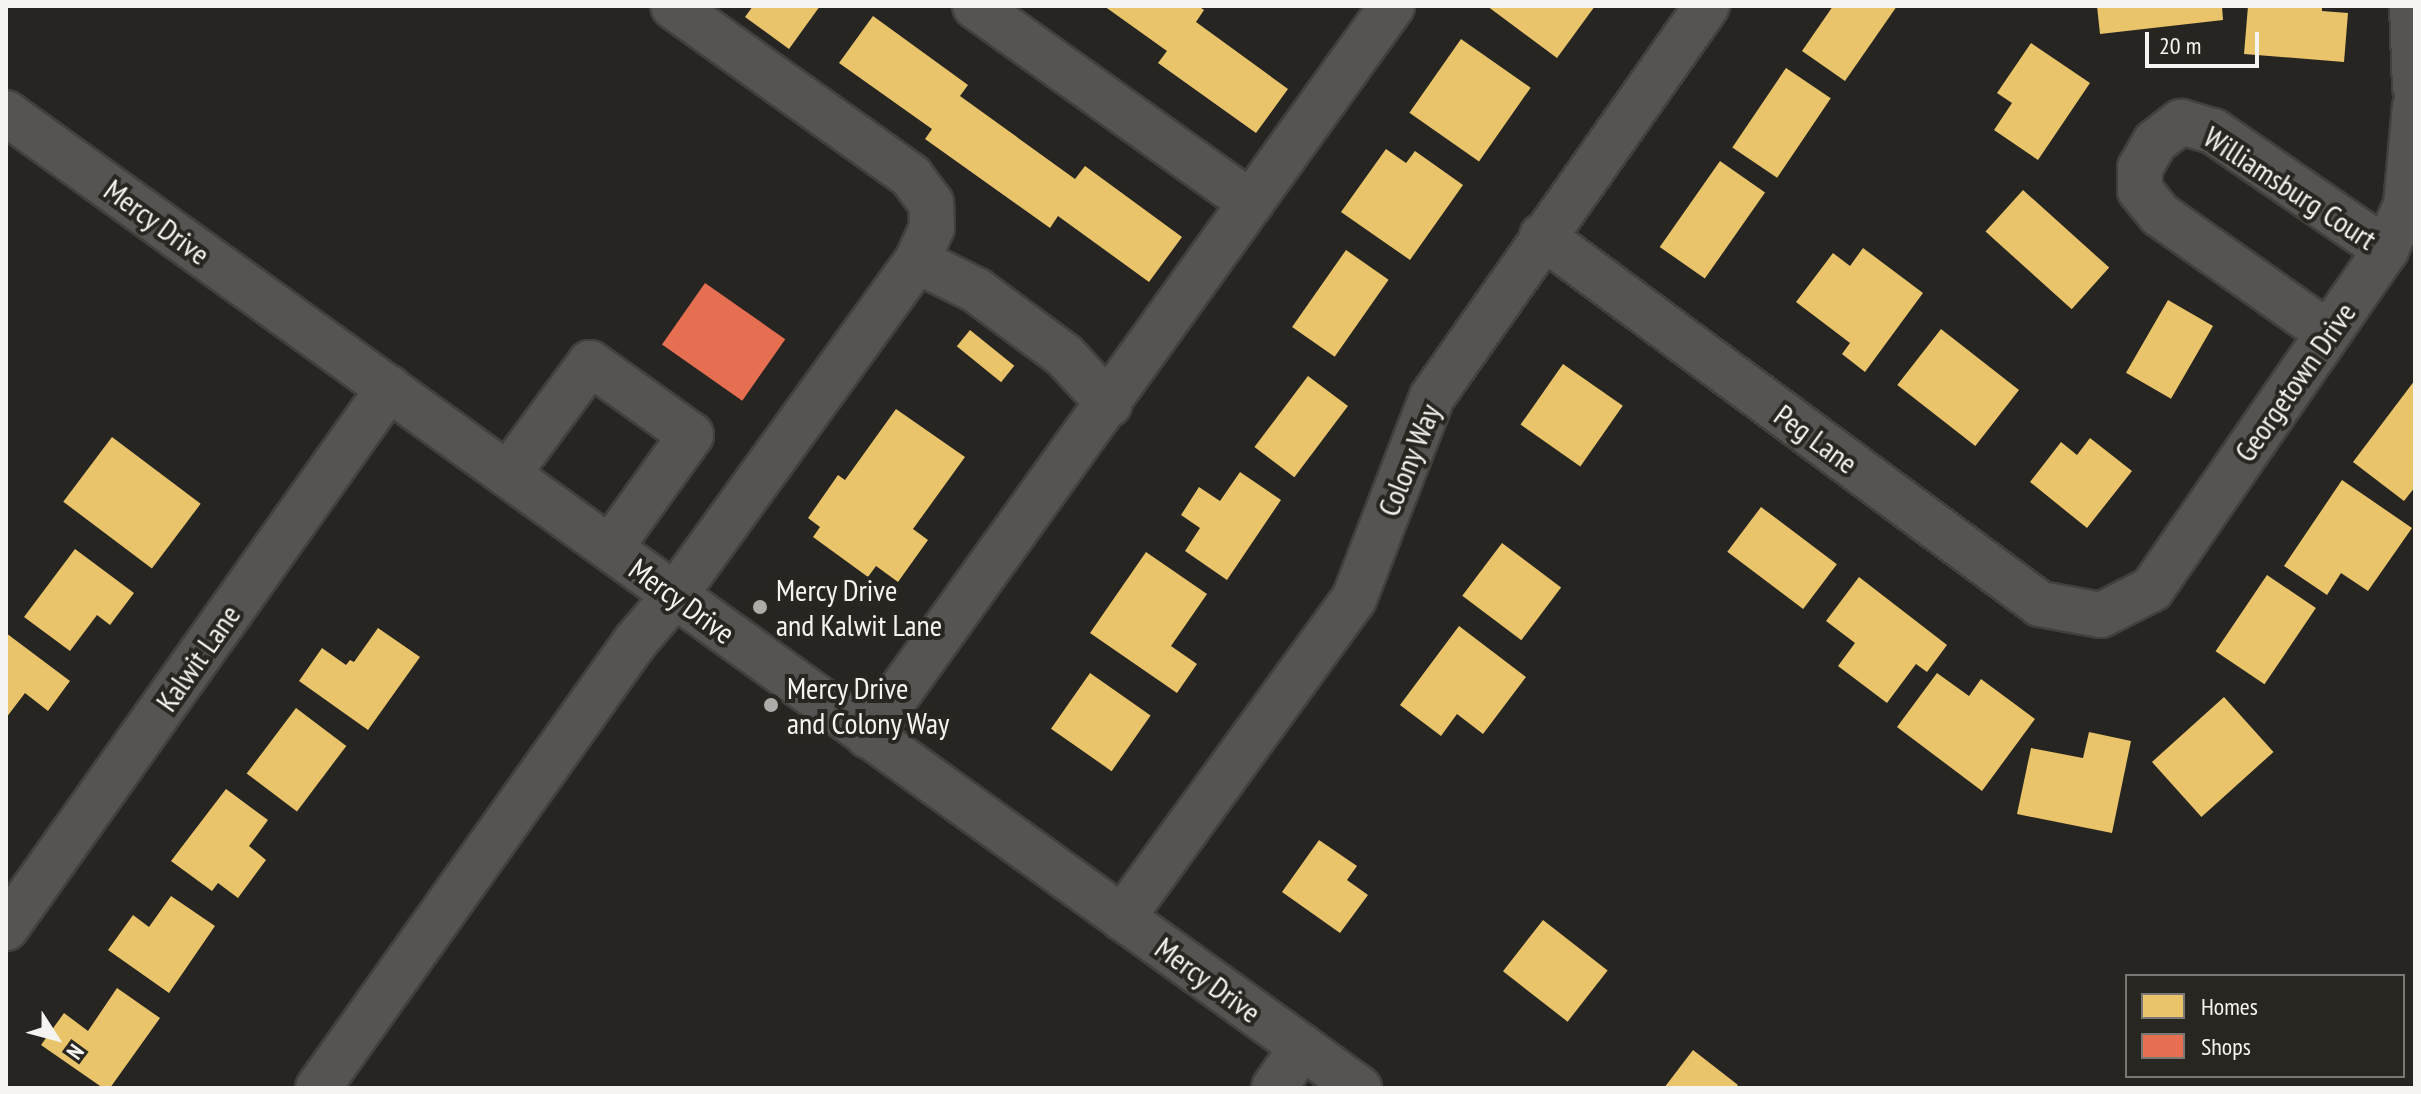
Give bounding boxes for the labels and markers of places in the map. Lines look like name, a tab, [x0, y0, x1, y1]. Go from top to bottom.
place label: Mercy Drive and Kalwit Lane	[776, 572, 942, 642]
marker: Mercy Drive and Kalwit Lane	[751, 598, 769, 616]
place label: Mercy Drive and Colony Way	[787, 670, 951, 740]
marker: Mercy Drive and Colony Way	[762, 696, 780, 714]

